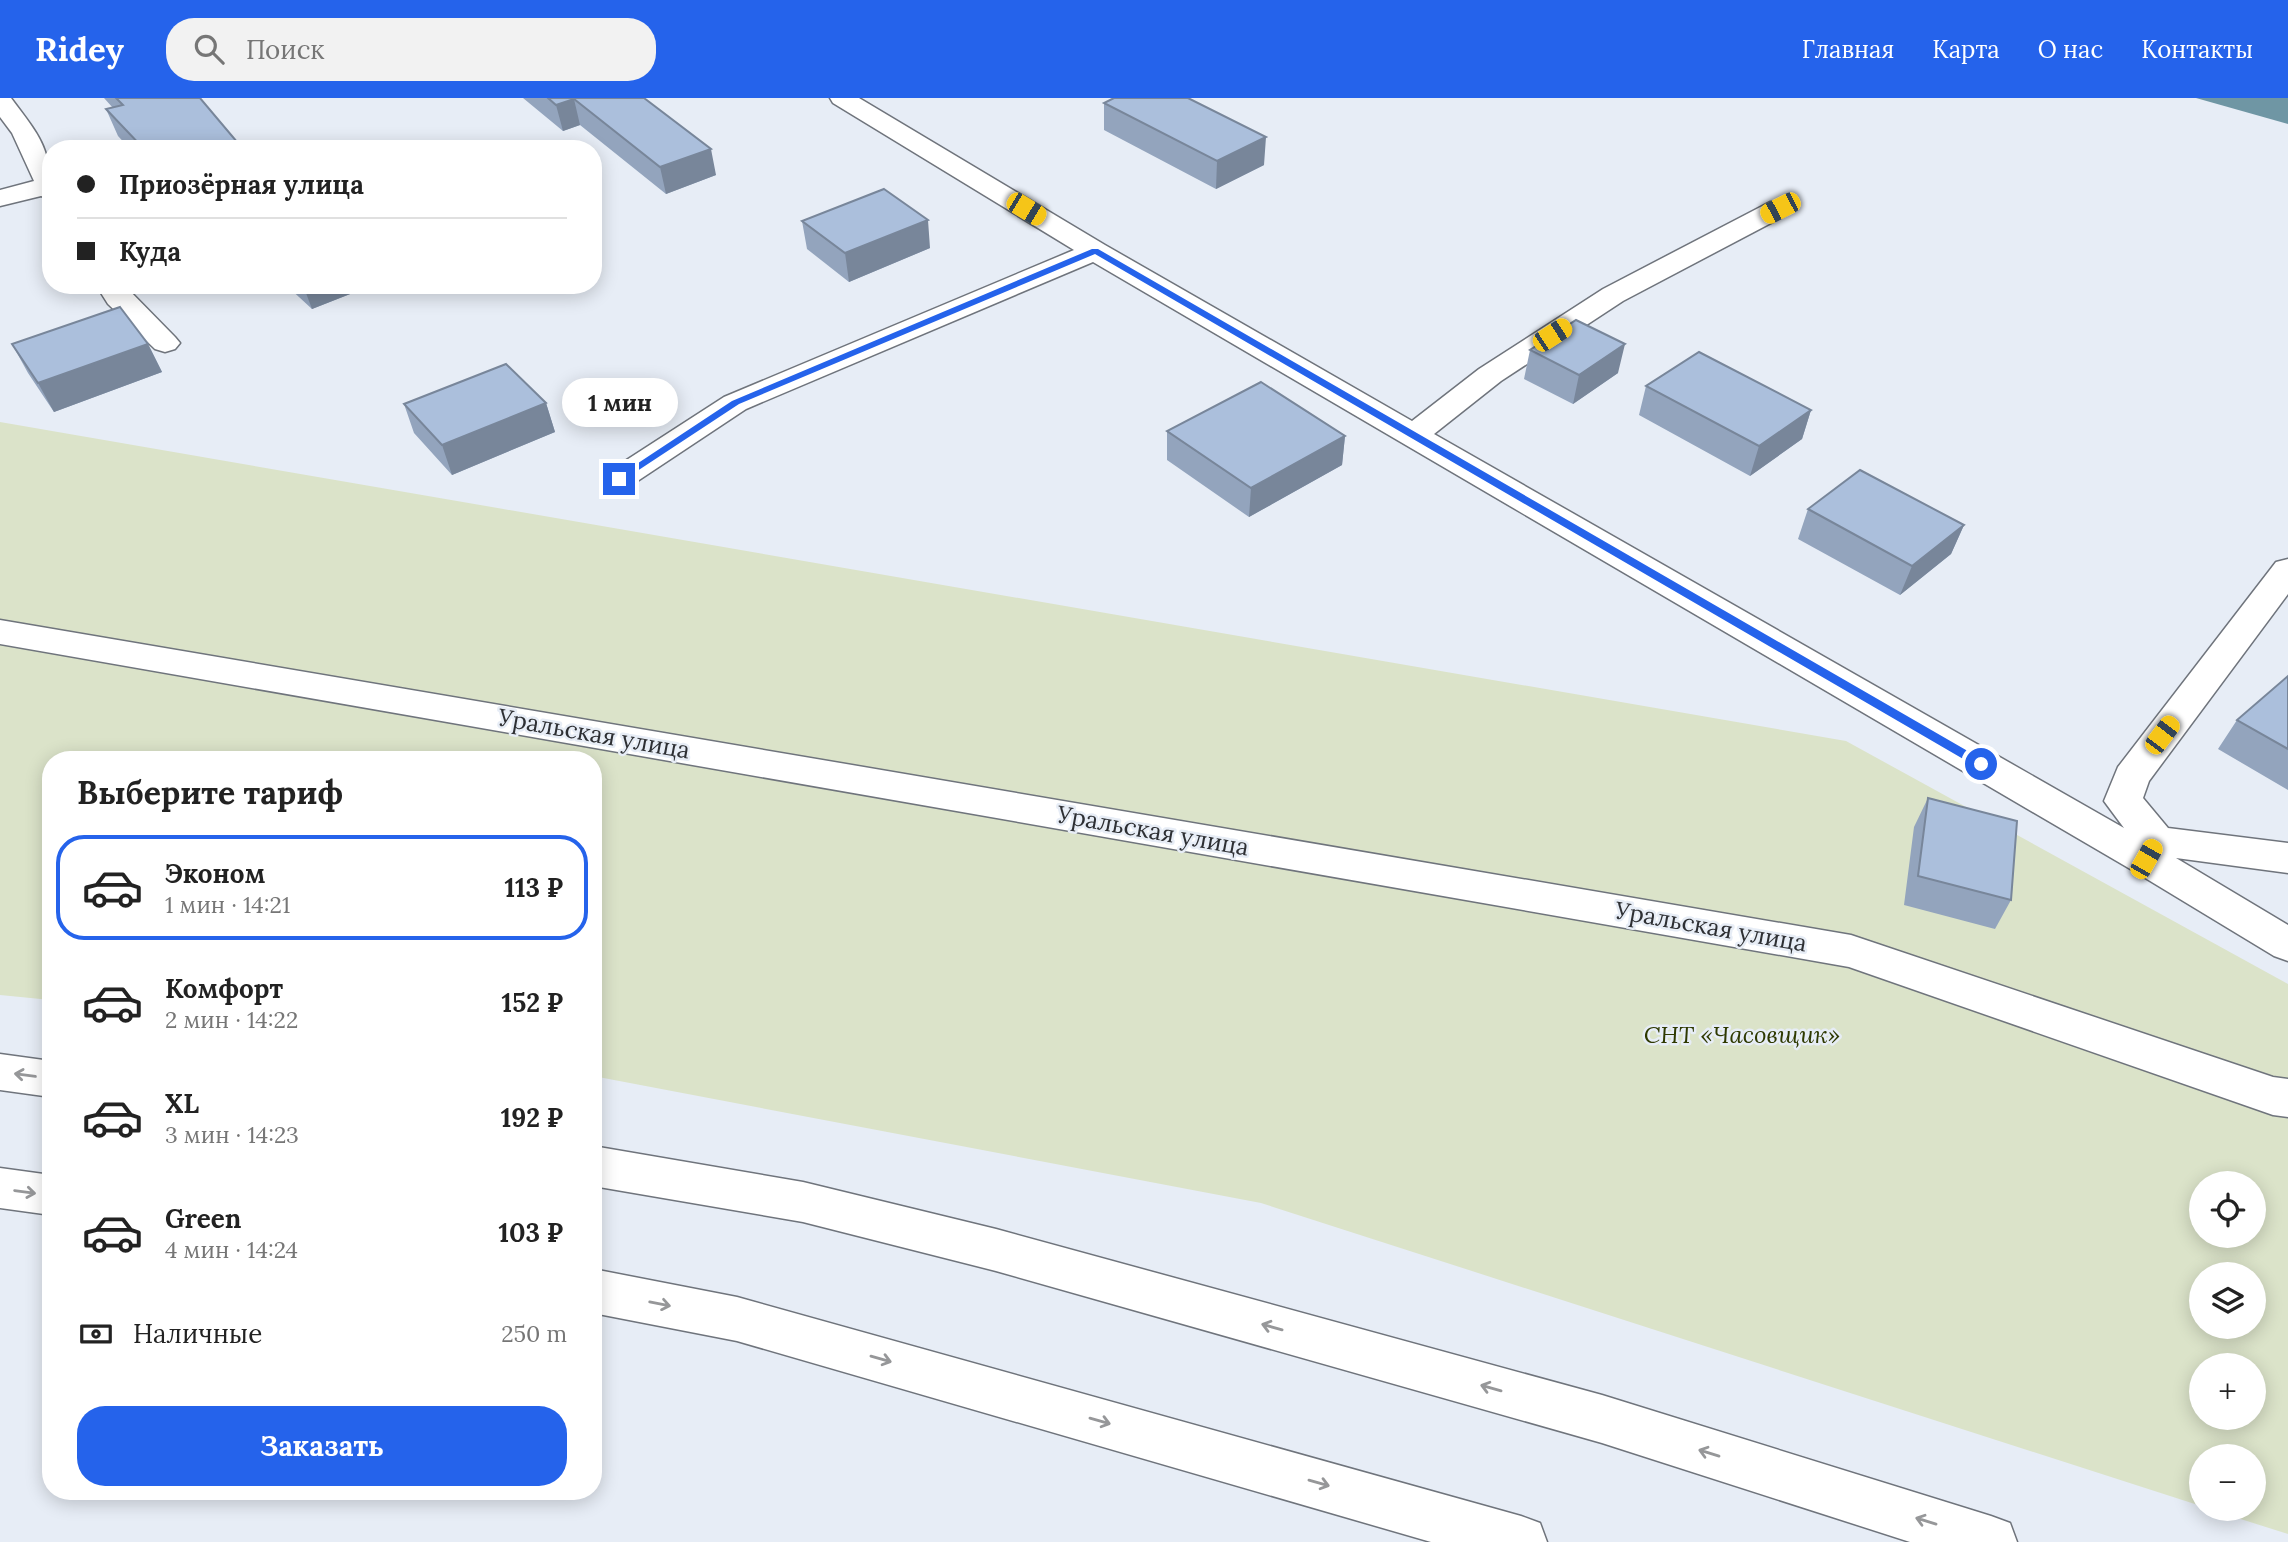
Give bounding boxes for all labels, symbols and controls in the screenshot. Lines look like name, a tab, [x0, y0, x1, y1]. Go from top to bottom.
search box	[166, 18, 656, 81]
text: Ridey	[35, 28, 124, 70]
icon: search	[190, 30, 228, 68]
text: Поиск	[246, 33, 324, 66]
text: Главная	[1802, 34, 1894, 65]
text: Карта	[1932, 34, 2000, 65]
text: О нас	[2038, 34, 2103, 65]
text: Контакты	[2141, 34, 2253, 65]
text: Приозёрная улица	[119, 168, 364, 201]
car	[1003, 189, 1050, 229]
car	[1757, 189, 1804, 227]
text: Куда	[119, 235, 181, 268]
car	[1529, 315, 1576, 355]
callout: 1 мин	[561, 378, 677, 426]
text: 1 мин	[588, 388, 652, 417]
route end	[603, 463, 635, 495]
street label: Уральская улица	[495, 701, 692, 766]
car	[2141, 712, 2184, 758]
route start	[1965, 748, 1997, 780]
text: Выберите тариф	[77, 772, 343, 813]
street label: Уральская улица	[1054, 798, 1251, 863]
car	[2127, 836, 2166, 882]
icon: car	[81, 856, 144, 919]
text: Эконом	[165, 857, 265, 890]
text: 113 ₽	[504, 871, 563, 904]
text: 1 мин · 14:21	[165, 890, 290, 919]
street label: Уральская улица	[1612, 894, 1809, 959]
icon: car	[81, 971, 144, 1034]
text: Комфорт	[165, 972, 283, 1005]
text: 152 ₽	[502, 986, 563, 1019]
text: 2 мин · 14:22	[165, 1005, 298, 1034]
park label: СНТ «Часовщик»	[1644, 1019, 1840, 1050]
one-way arrow	[15, 1069, 37, 1082]
icon: car	[81, 1086, 144, 1149]
text: XL	[165, 1087, 199, 1120]
text: 192 ₽	[501, 1101, 563, 1134]
text: 3 мин · 14:23	[165, 1120, 299, 1149]
map controls	[2189, 1171, 2266, 1521]
button: locate	[2189, 1171, 2266, 1248]
one-way arrow	[14, 1186, 36, 1199]
icon: car	[81, 1201, 144, 1264]
text: Green	[165, 1202, 241, 1235]
text: 103 ₽	[498, 1216, 563, 1249]
text: 4 мин · 14:24	[165, 1235, 298, 1264]
button: layers	[2189, 1262, 2266, 1339]
one-way arrow	[648, 1298, 671, 1311]
icon: cash	[77, 1315, 115, 1353]
text: Наличные	[133, 1317, 262, 1350]
text: 250 m	[501, 1319, 567, 1348]
one-way arrow	[1261, 1320, 1284, 1333]
button: +	[2189, 1353, 2266, 1430]
one-way arrow	[870, 1354, 892, 1367]
one-way arrow	[1480, 1381, 1502, 1394]
button: Заказать	[77, 1406, 567, 1486]
one-way arrow	[1088, 1415, 1111, 1428]
button: −	[2189, 1444, 2266, 1521]
one-way arrow	[1699, 1446, 1721, 1458]
one-way arrow	[1308, 1477, 1330, 1490]
one-way arrow	[1916, 1514, 1938, 1527]

